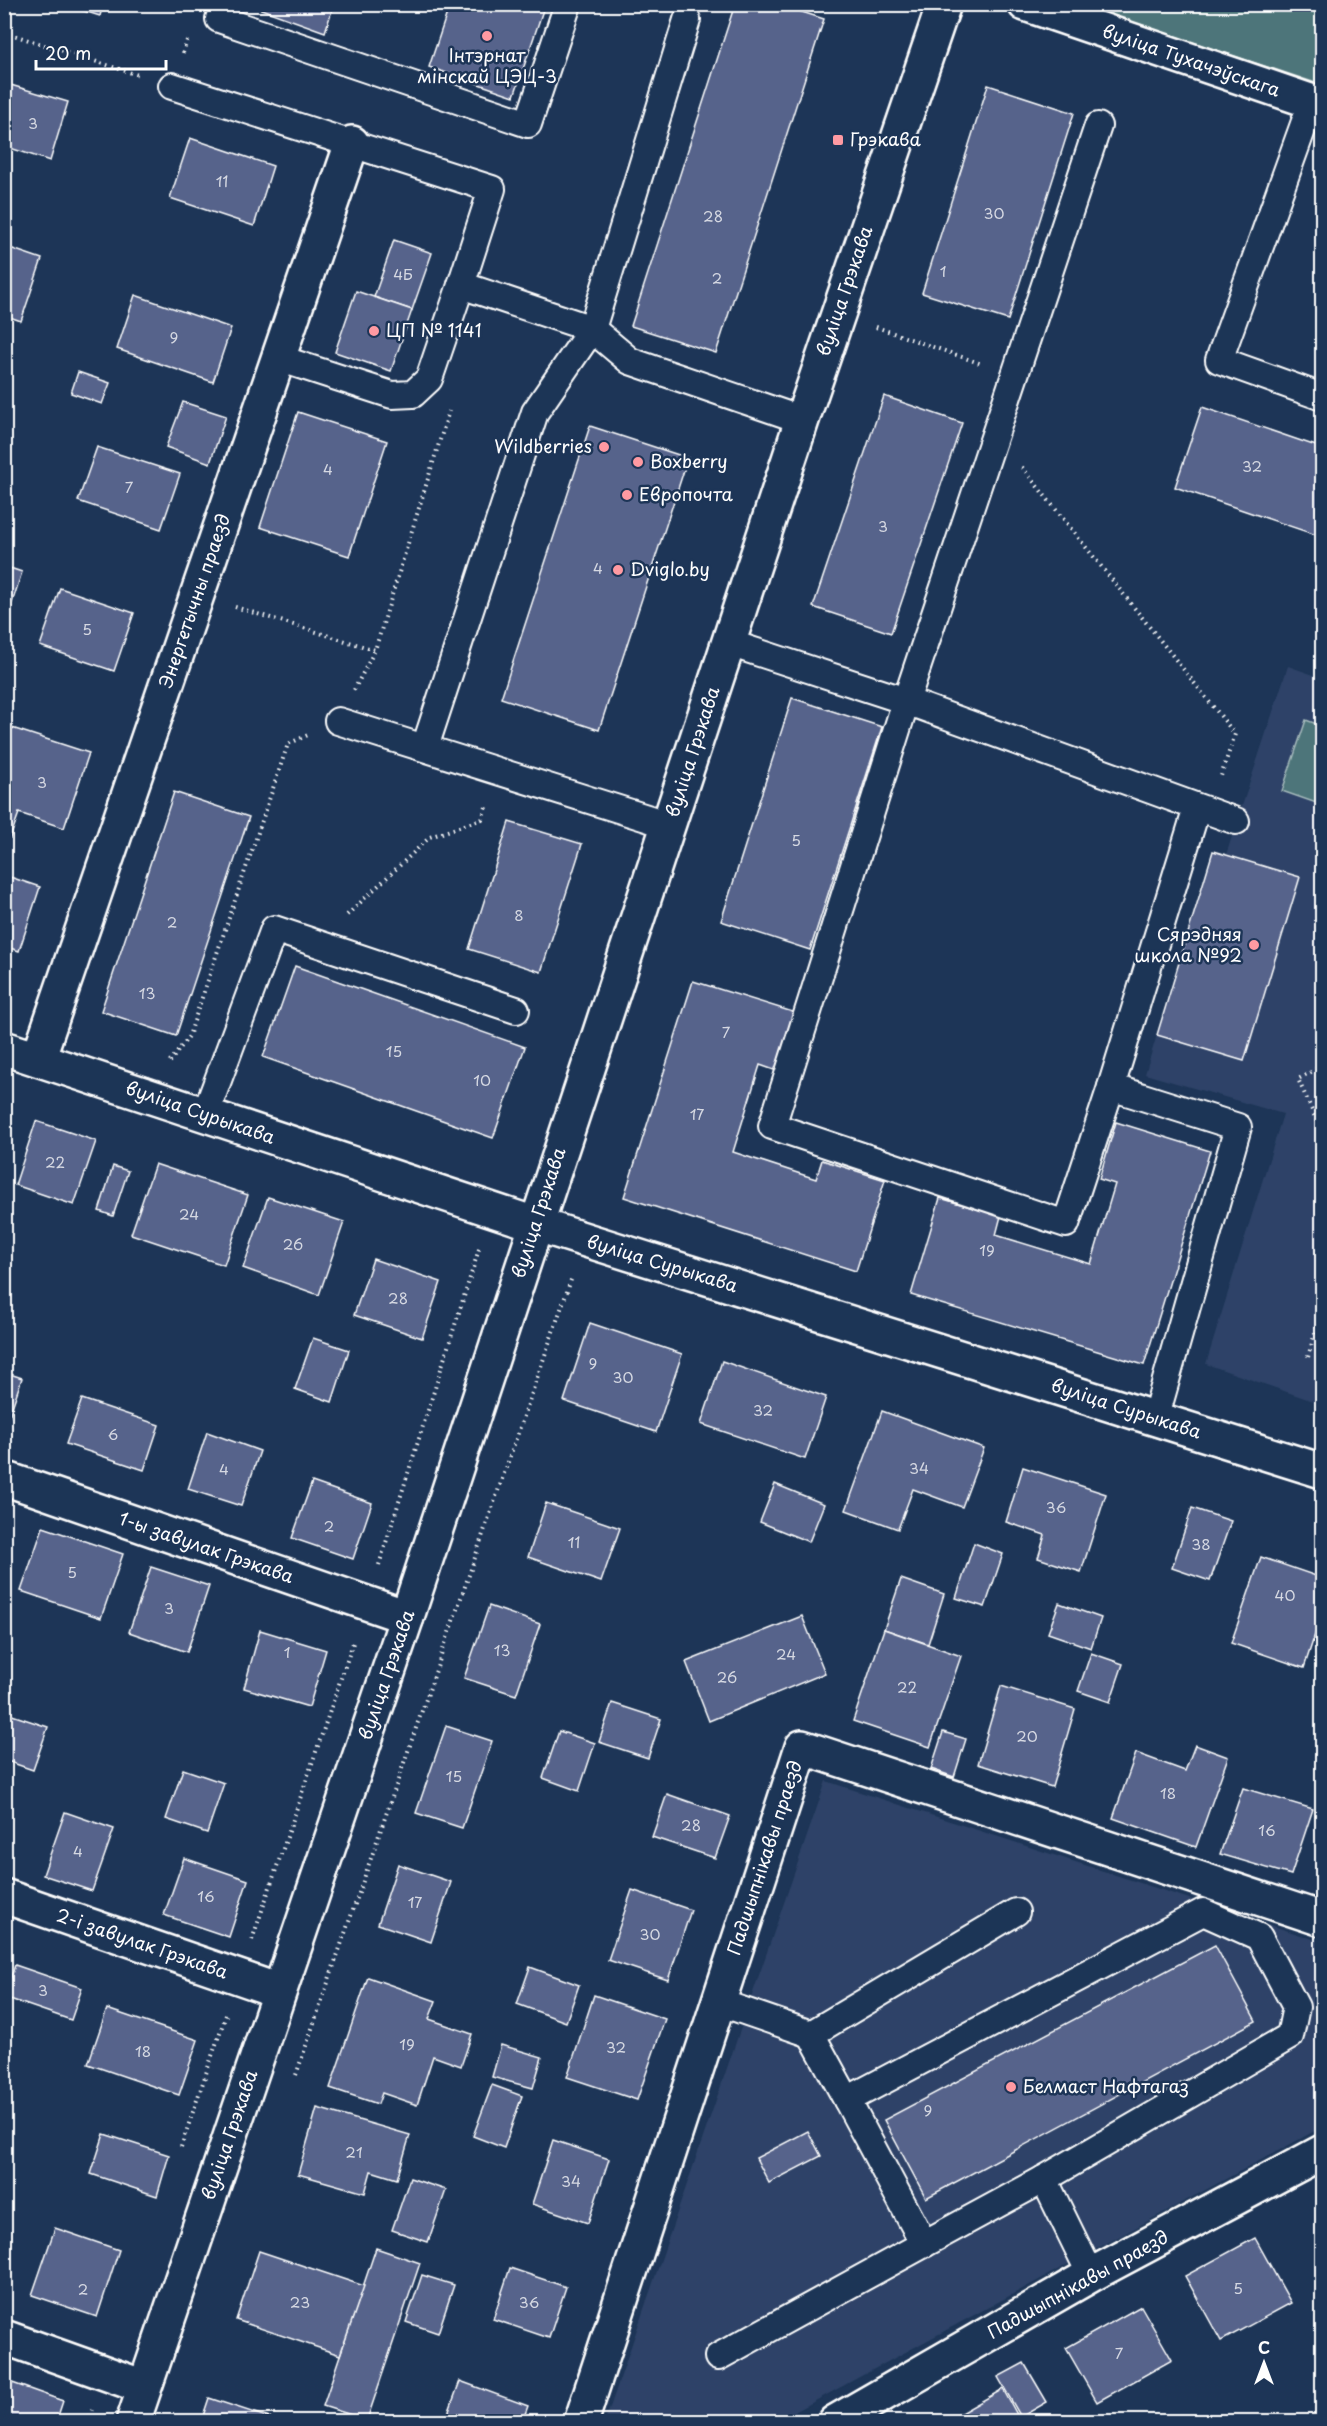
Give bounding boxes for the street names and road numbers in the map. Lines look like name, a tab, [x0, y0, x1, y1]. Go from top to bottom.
street label: вуліца Тухачэўскага	[1099, 16, 1285, 103]
street label: вуліца Грэкава	[809, 221, 879, 359]
street label: Энергетычны праезд	[151, 510, 236, 691]
street label: вуліца Грэкава	[658, 682, 726, 820]
street label: вуліца Сурыкава	[122, 1073, 279, 1150]
street label: вуліца Грэкава	[504, 1143, 572, 1281]
street label: вуліца Сурыкава	[584, 1227, 742, 1299]
street label: вуліца Сурыкава	[1048, 1371, 1206, 1445]
street label: 1-ы завулак Грэкава	[116, 1504, 298, 1589]
street label: вуліца Грэкава	[351, 1605, 421, 1743]
street label: Падшыпнікавы праезд	[719, 1757, 808, 1958]
street label: 2-і завулак Грэкава	[53, 1901, 233, 1985]
street label: вуліца Грэкава	[194, 2065, 264, 2203]
street label: Падшыпнікавы праезд	[982, 2223, 1173, 2345]

